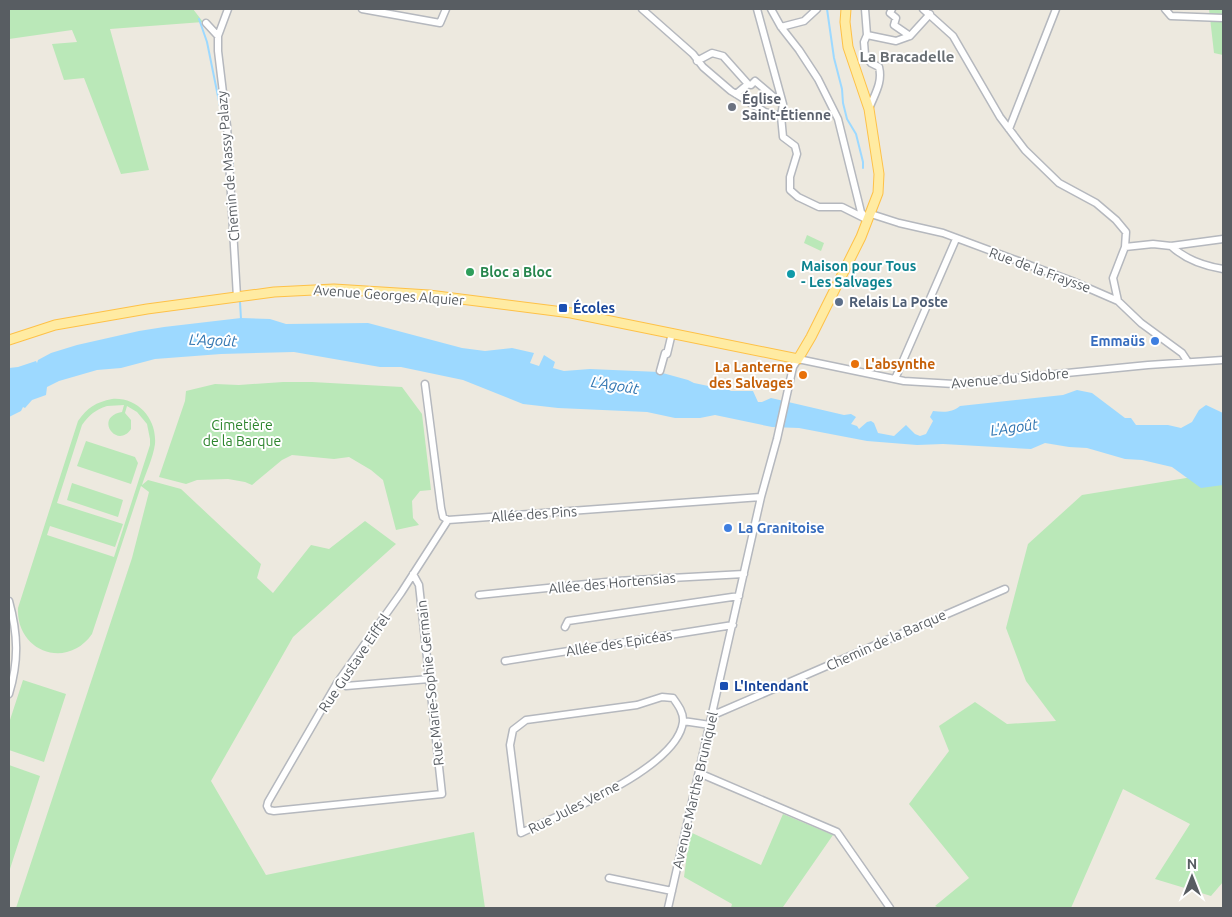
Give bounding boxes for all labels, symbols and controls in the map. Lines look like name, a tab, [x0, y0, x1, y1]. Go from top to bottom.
district label: La Bracadelle	[860, 48, 954, 65]
street label: Chemin de Massy Palazy	[213, 90, 243, 242]
place label: Église Saint-Étienne	[742, 90, 831, 123]
marker: Église Saint-Étienne	[726, 101, 738, 113]
street label: Rue de la Fraysse	[987, 244, 1093, 296]
place label: Maison pour Tous - Les Salvages	[801, 258, 917, 290]
place label: Bloc a Bloc	[480, 264, 552, 280]
marker: Bloc a Bloc	[464, 266, 476, 278]
marker: Maison pour Tous - Les Salvages	[785, 268, 797, 280]
street label: Avenue Georges Alquier	[313, 282, 466, 308]
place label: Relais La Poste	[849, 294, 948, 310]
marker: Relais La Poste	[833, 296, 845, 308]
place label: Écoles	[573, 299, 616, 316]
marker: Écoles	[557, 302, 569, 314]
water label: L'Agoût	[189, 331, 238, 349]
place label: Emmaüs	[1090, 333, 1145, 349]
marker: Emmaüs	[1149, 335, 1161, 347]
place label: L'absynthe	[865, 356, 935, 372]
marker: L'absynthe	[849, 358, 861, 370]
place label: La Lanterne des Salvages	[709, 359, 793, 391]
street label: Avenue du Sidobre	[950, 365, 1070, 391]
marker: La Lanterne des Salvages	[797, 369, 809, 381]
water label: L'Agoût	[590, 373, 640, 397]
water label: L'Agoût	[989, 415, 1039, 439]
park label: Cimetière de la Barque	[203, 417, 281, 449]
street label: Allée des Pins	[490, 503, 578, 525]
place label: La Granitoise	[738, 520, 825, 536]
marker: La Granitoise	[722, 522, 734, 534]
street label: Allée des Hortensias	[548, 569, 676, 597]
street label: Rue Marie-Sophie Germain	[413, 599, 447, 767]
street label: Chemin de la Barque	[824, 606, 948, 674]
street label: Rue Gustave Eiffel	[315, 611, 393, 715]
street label: Allée des Epicéas	[565, 627, 673, 659]
place label: L'Intendant	[734, 678, 808, 694]
marker: L'Intendant	[718, 680, 730, 692]
street label: Avenue Marthe Bruniquel	[669, 710, 721, 870]
street label: Rue Jules Verne	[526, 777, 622, 837]
north arrow	[1167, 852, 1217, 902]
text: N	[1187, 856, 1197, 872]

